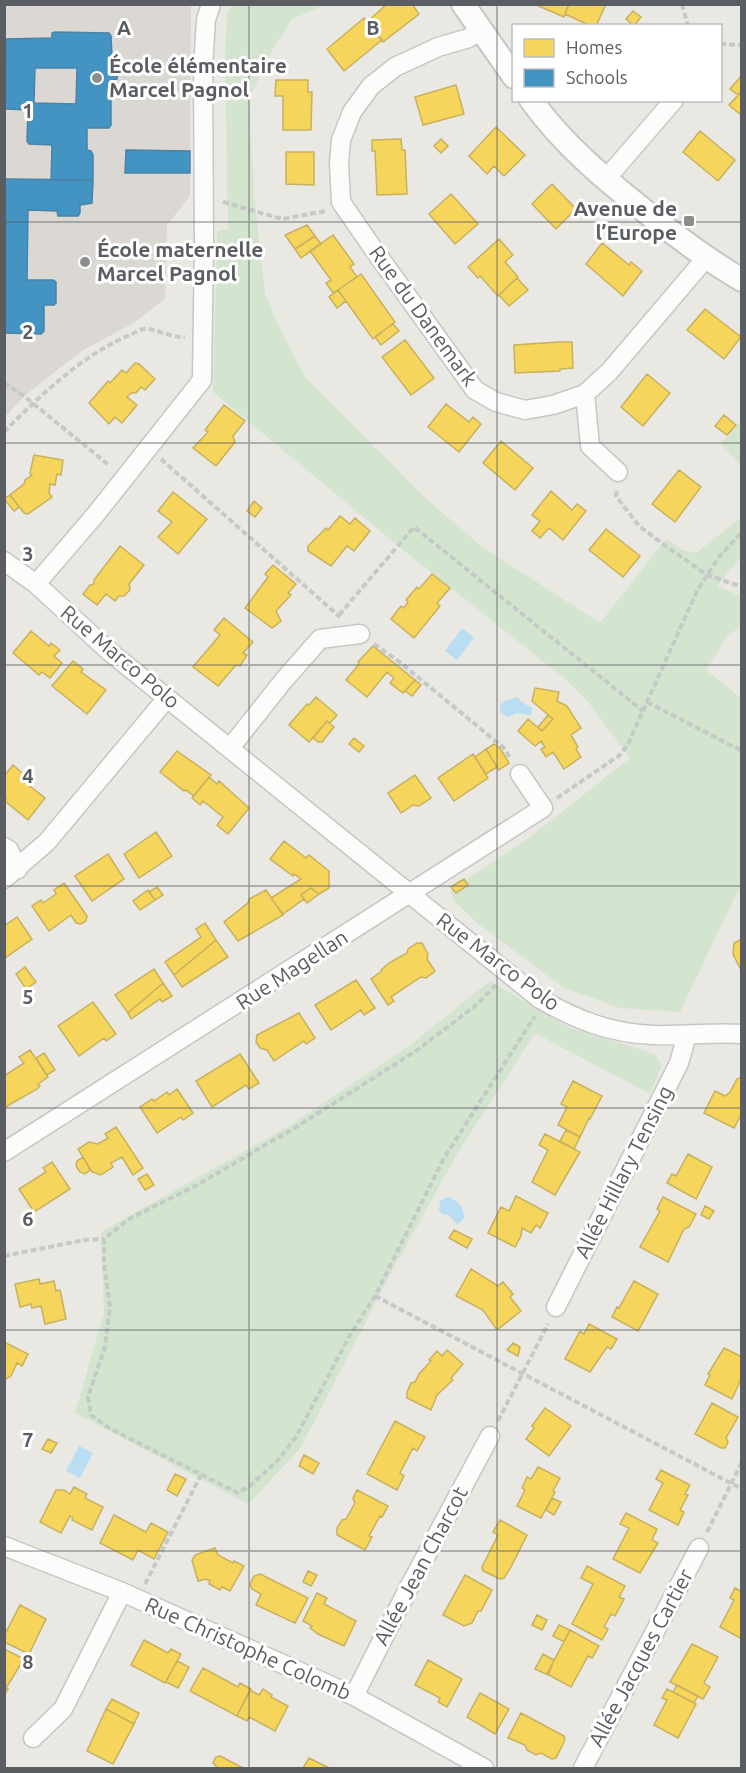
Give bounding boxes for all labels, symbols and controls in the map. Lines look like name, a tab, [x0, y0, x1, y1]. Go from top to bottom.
text: A	[117, 16, 131, 39]
text: B	[366, 16, 380, 39]
legend	[512, 24, 722, 102]
text: Homes	[566, 37, 623, 57]
place label: École élémentaire Marcel Pagnol	[109, 53, 287, 101]
text: Schools	[566, 67, 628, 87]
marker: École élémentaire Marcel Pagnol	[90, 71, 104, 85]
text: 1	[22, 99, 34, 122]
place label: Avenue de l’Europe	[573, 196, 677, 244]
marker: Avenue de l’Europe	[682, 214, 696, 228]
place label: École maternelle Marcel Pagnol	[97, 237, 263, 285]
street label: Rue du Danemark	[365, 241, 483, 390]
marker: École maternelle Marcel Pagnol	[78, 255, 92, 269]
text: 2	[22, 320, 34, 343]
text: 3	[22, 542, 34, 565]
street label: Rue Marco Polo	[56, 600, 185, 713]
text: 4	[22, 764, 34, 787]
street label: Rue Marco Polo	[432, 907, 565, 1015]
street label: Rue Magellan	[231, 924, 352, 1014]
text: 5	[22, 985, 34, 1008]
street label: Allée Hillary Tensing	[569, 1081, 677, 1262]
text: 6	[22, 1207, 34, 1230]
text: 7	[22, 1428, 34, 1451]
street label: Allée Jean Charcot	[368, 1482, 472, 1649]
street label: Allée Jacques Cartier	[583, 1565, 697, 1751]
street label: Rue Christophe Colomb	[142, 1592, 355, 1704]
text: 8	[22, 1650, 34, 1673]

